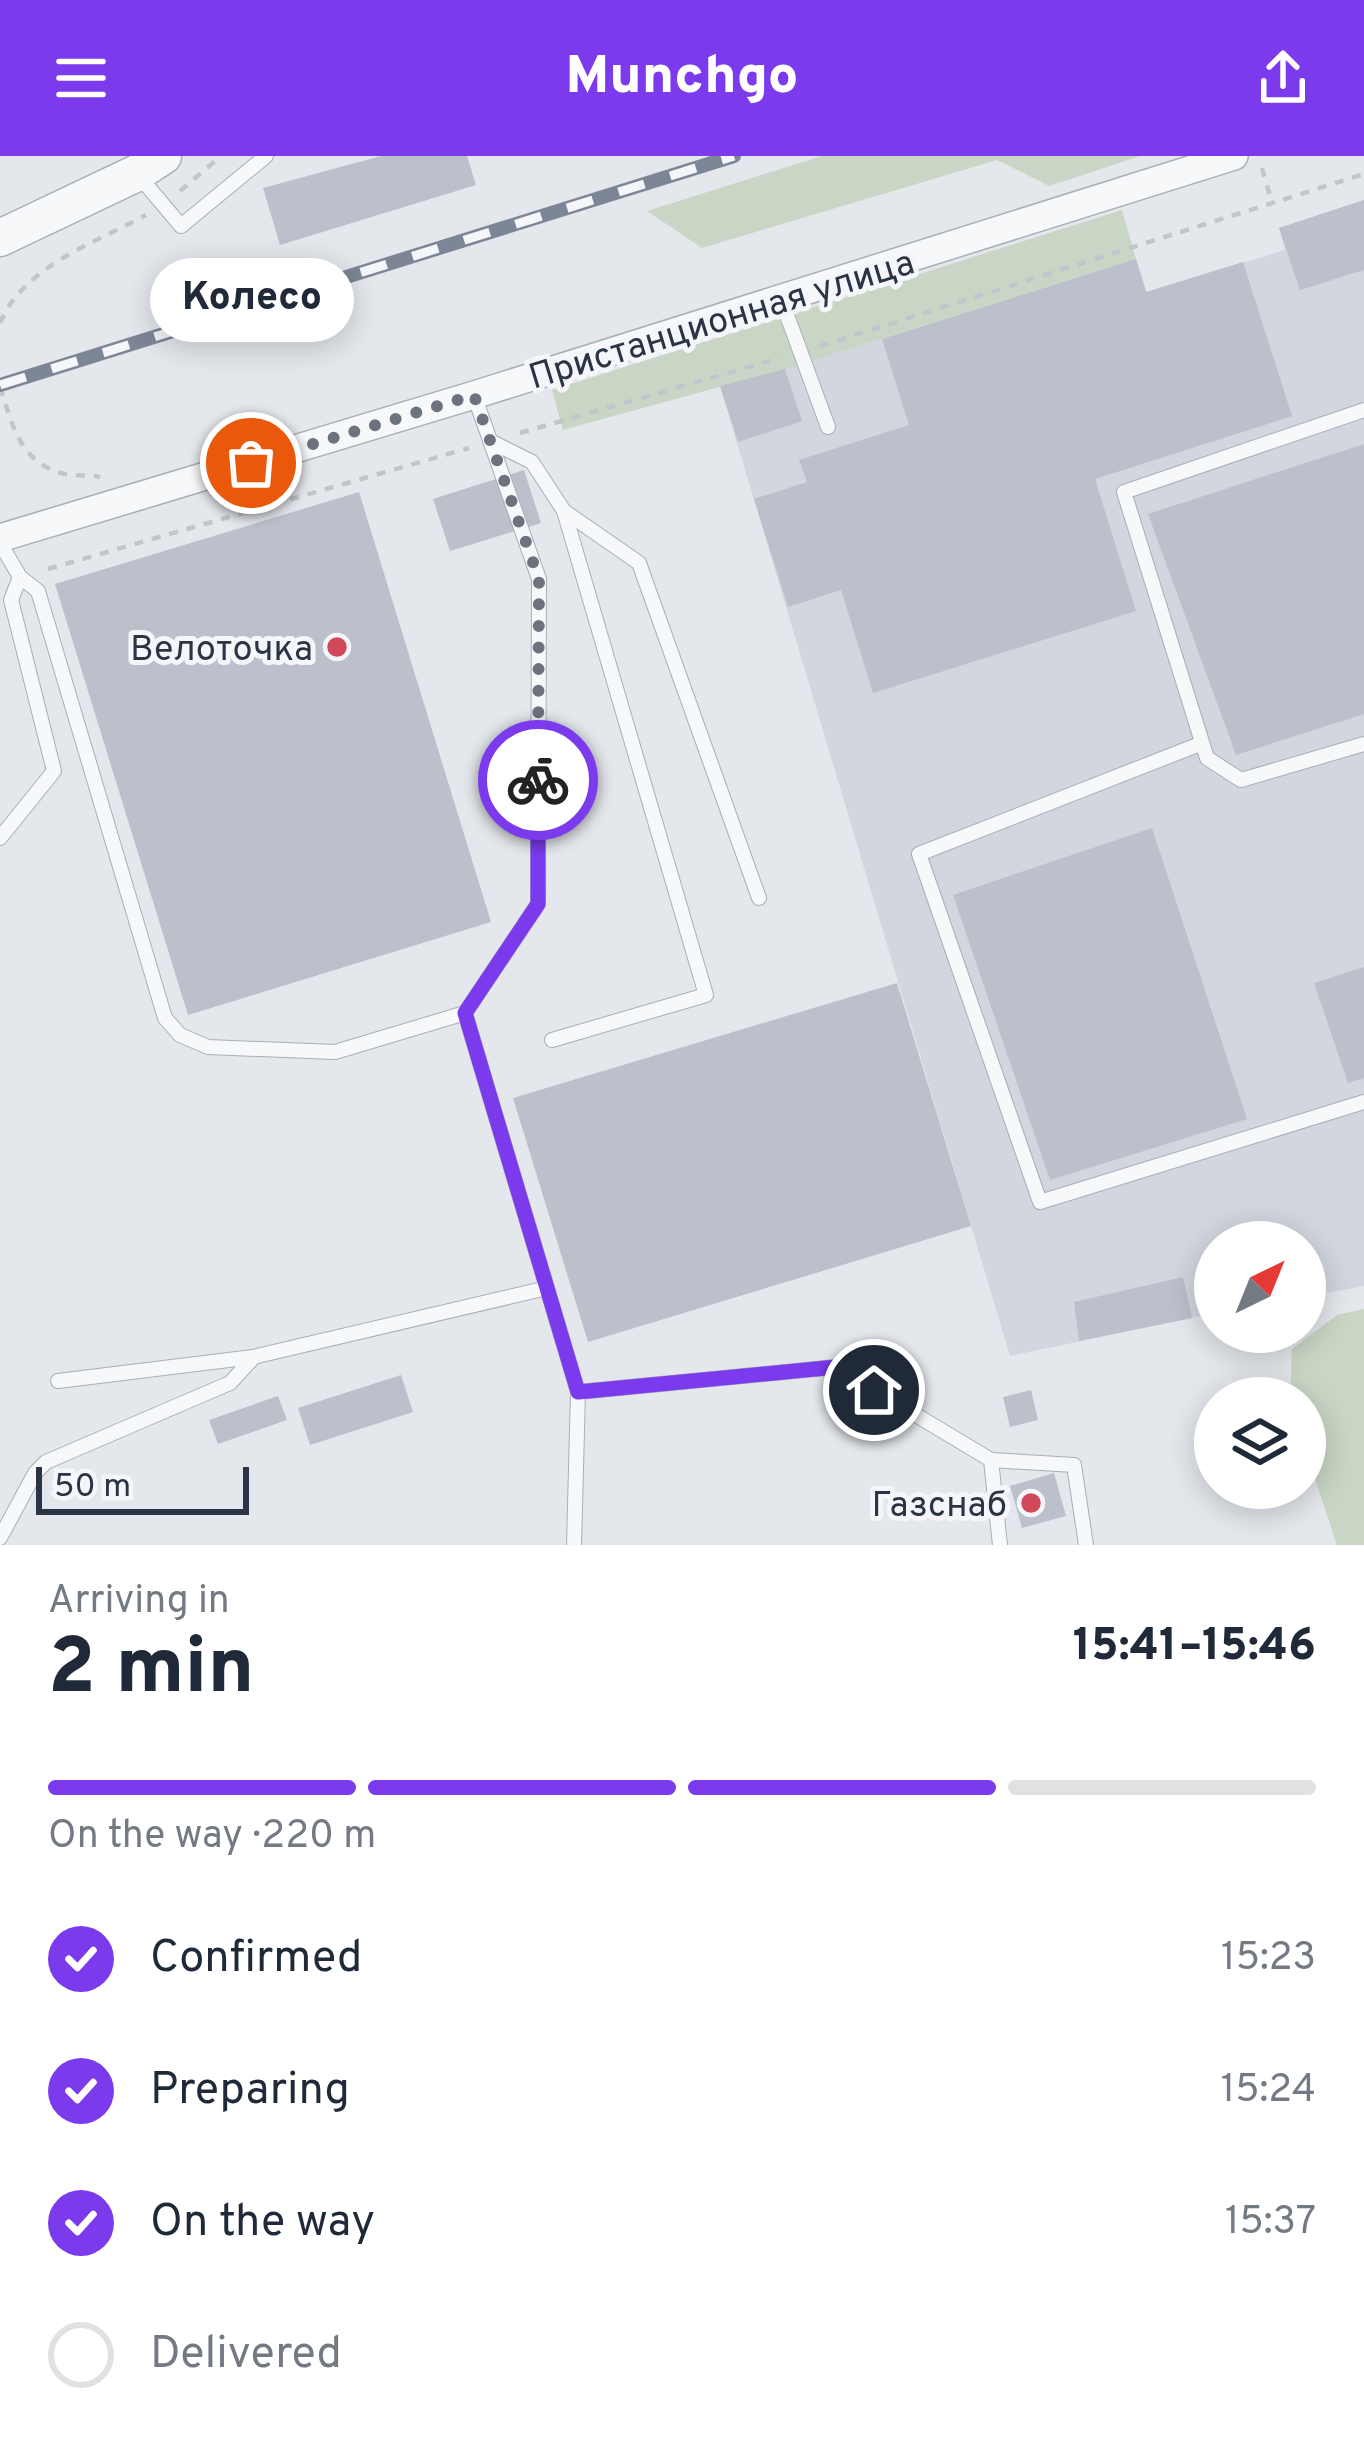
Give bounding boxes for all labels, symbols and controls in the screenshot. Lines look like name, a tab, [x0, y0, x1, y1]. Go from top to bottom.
text: Munchgo	[566, 44, 798, 113]
icon: menu	[48, 45, 114, 111]
icon: share	[1250, 45, 1316, 111]
street label: Пристанционная улица	[524, 241, 920, 402]
callout: Колесо	[149, 259, 353, 343]
text: Колесо	[182, 275, 322, 324]
pin	[200, 412, 302, 514]
icon: bag	[218, 430, 284, 496]
place label: Велоточка	[130, 628, 313, 674]
marker: Велоточка	[324, 634, 350, 660]
courier	[478, 720, 598, 840]
icon: bike	[505, 747, 571, 813]
north arrow	[1194, 1221, 1326, 1353]
map controls	[1194, 1221, 1326, 1509]
pin	[823, 1339, 925, 1441]
icon: home	[841, 1357, 907, 1423]
button: layers	[1194, 1377, 1326, 1509]
scale bar	[36, 1461, 249, 1514]
text: 50 m	[54, 1467, 131, 1509]
place label: Газснаб	[871, 1484, 1007, 1530]
marker: Газснаб	[1018, 1490, 1044, 1516]
text: Arriving in	[48, 1578, 230, 1627]
text: 15:41–15:46	[1073, 1619, 1316, 1676]
text: 2 min	[48, 1622, 254, 1721]
text: On the way · 220 m	[48, 1813, 376, 1862]
icon: check	[48, 1926, 114, 1992]
text: Confirmed	[150, 1931, 362, 1988]
text: 15:23	[1221, 1935, 1316, 1984]
icon: check	[48, 2058, 114, 2124]
text: Preparing	[150, 2063, 350, 2120]
text: 15:24	[1221, 2067, 1316, 2116]
icon: check	[48, 2190, 114, 2256]
text: On the way	[150, 2195, 375, 2252]
text: 15:37	[1225, 2199, 1316, 2248]
text: Delivered	[150, 2327, 342, 2384]

